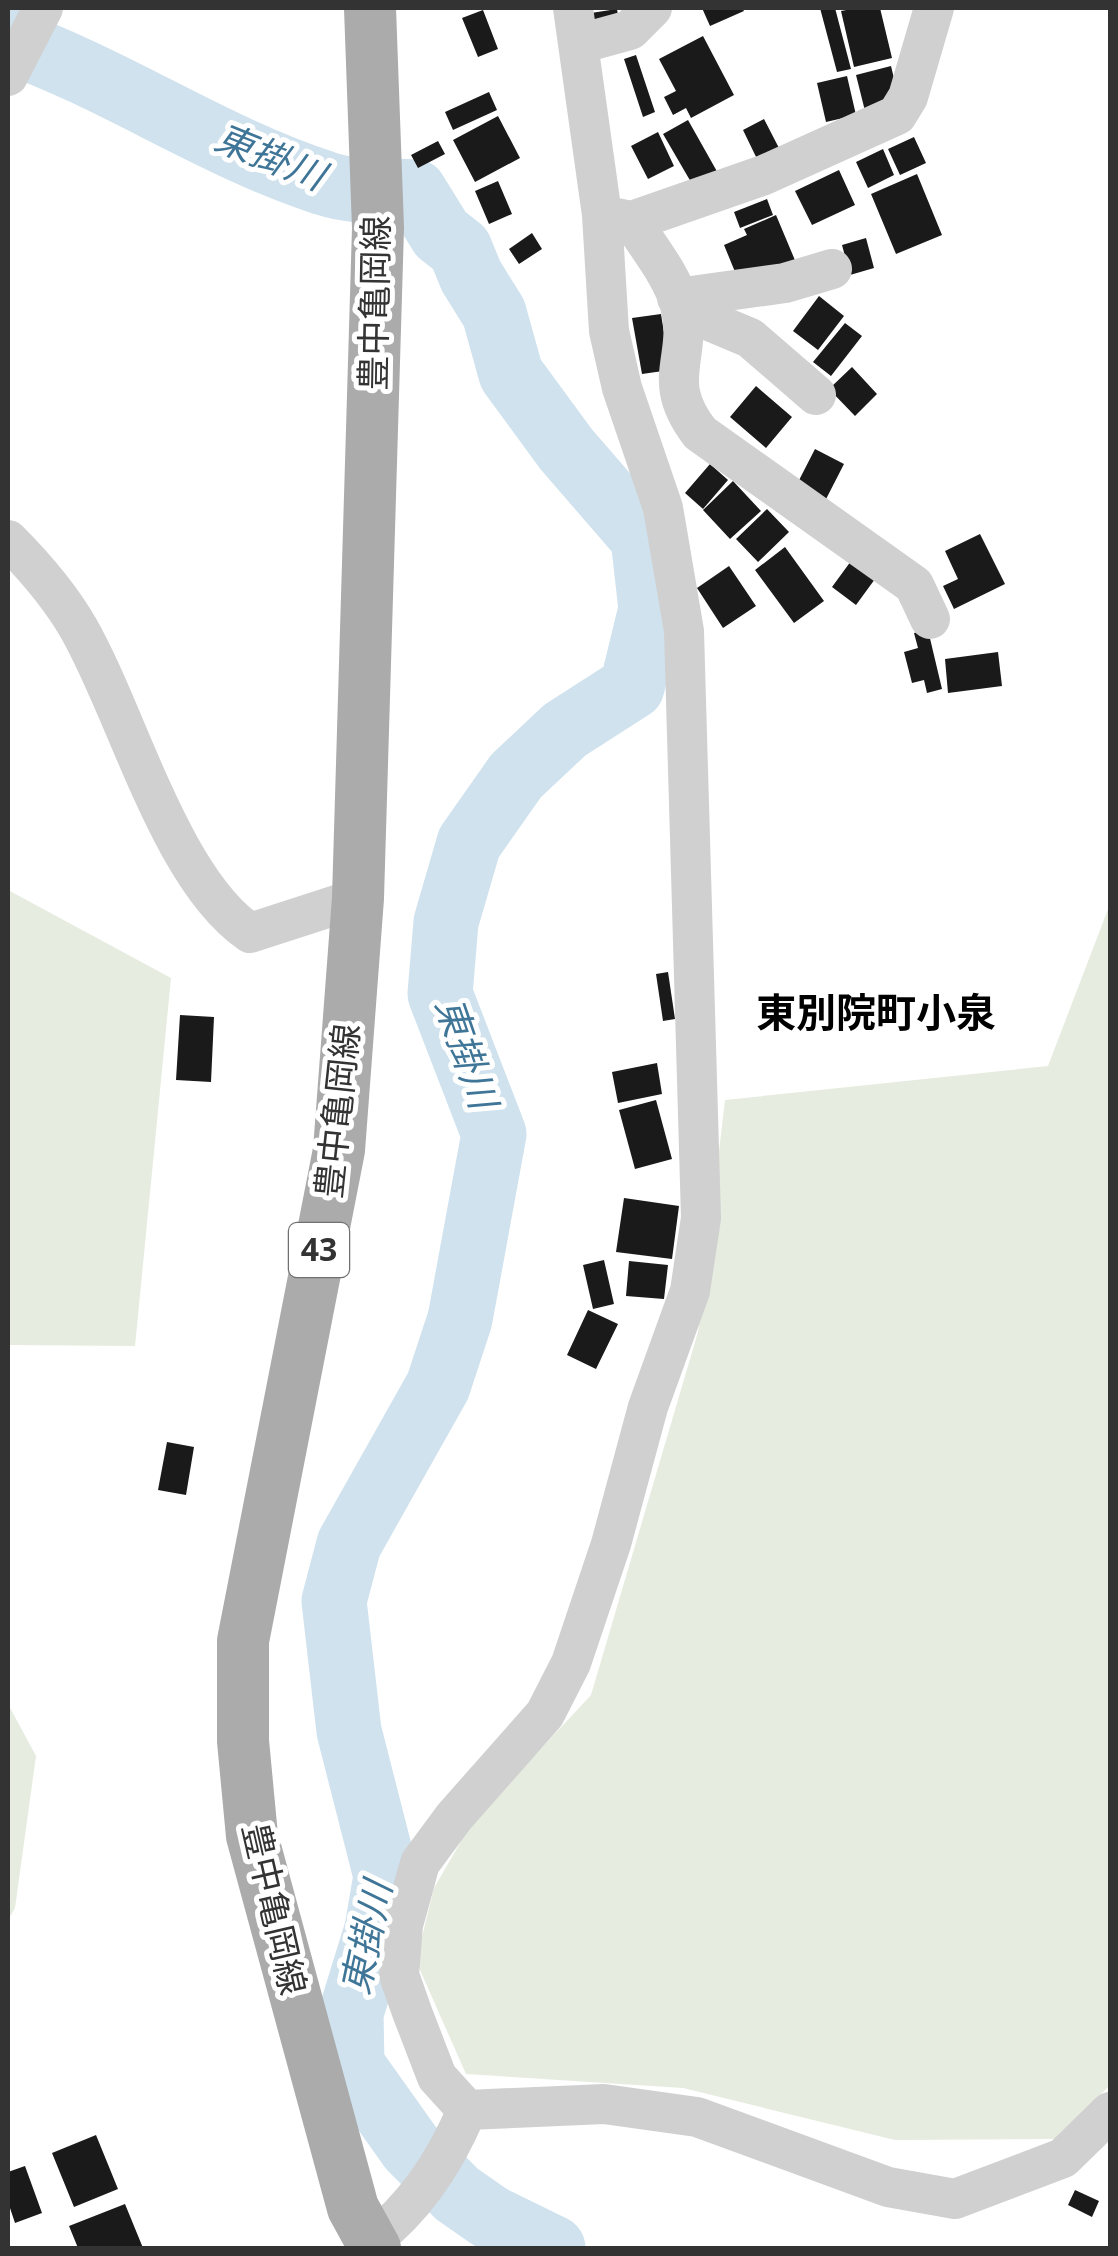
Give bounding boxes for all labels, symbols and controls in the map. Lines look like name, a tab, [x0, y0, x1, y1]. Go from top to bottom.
water label: 東掛川	[208, 110, 337, 202]
street label: 豊中亀岡線	[348, 215, 399, 391]
district label: 東別院町小泉	[756, 984, 996, 1039]
water label: 東掛川	[425, 990, 512, 1118]
street label: 豊中亀岡線	[304, 1021, 369, 1200]
road number: 43	[289, 1223, 349, 1277]
street label: 豊中亀岡線	[233, 1818, 318, 1999]
water label: 東掛川	[328, 1873, 403, 1999]

